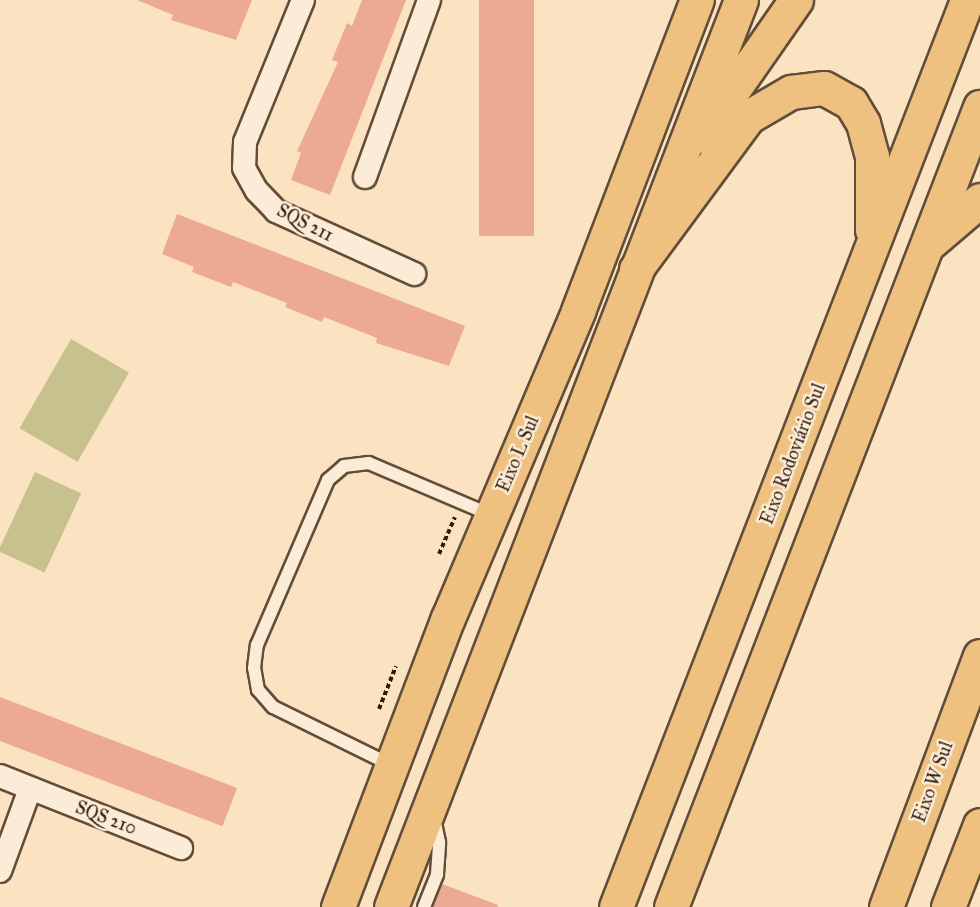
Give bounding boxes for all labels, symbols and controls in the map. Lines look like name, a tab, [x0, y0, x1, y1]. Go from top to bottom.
street label: SQS 211	[273, 200, 337, 246]
street label: Eixo Rodoviário Sul	[756, 380, 830, 528]
street label: Eixo L Sul	[492, 413, 544, 495]
street label: Eixo W Sul	[908, 739, 958, 825]
street label: SQS 210	[72, 797, 140, 839]

